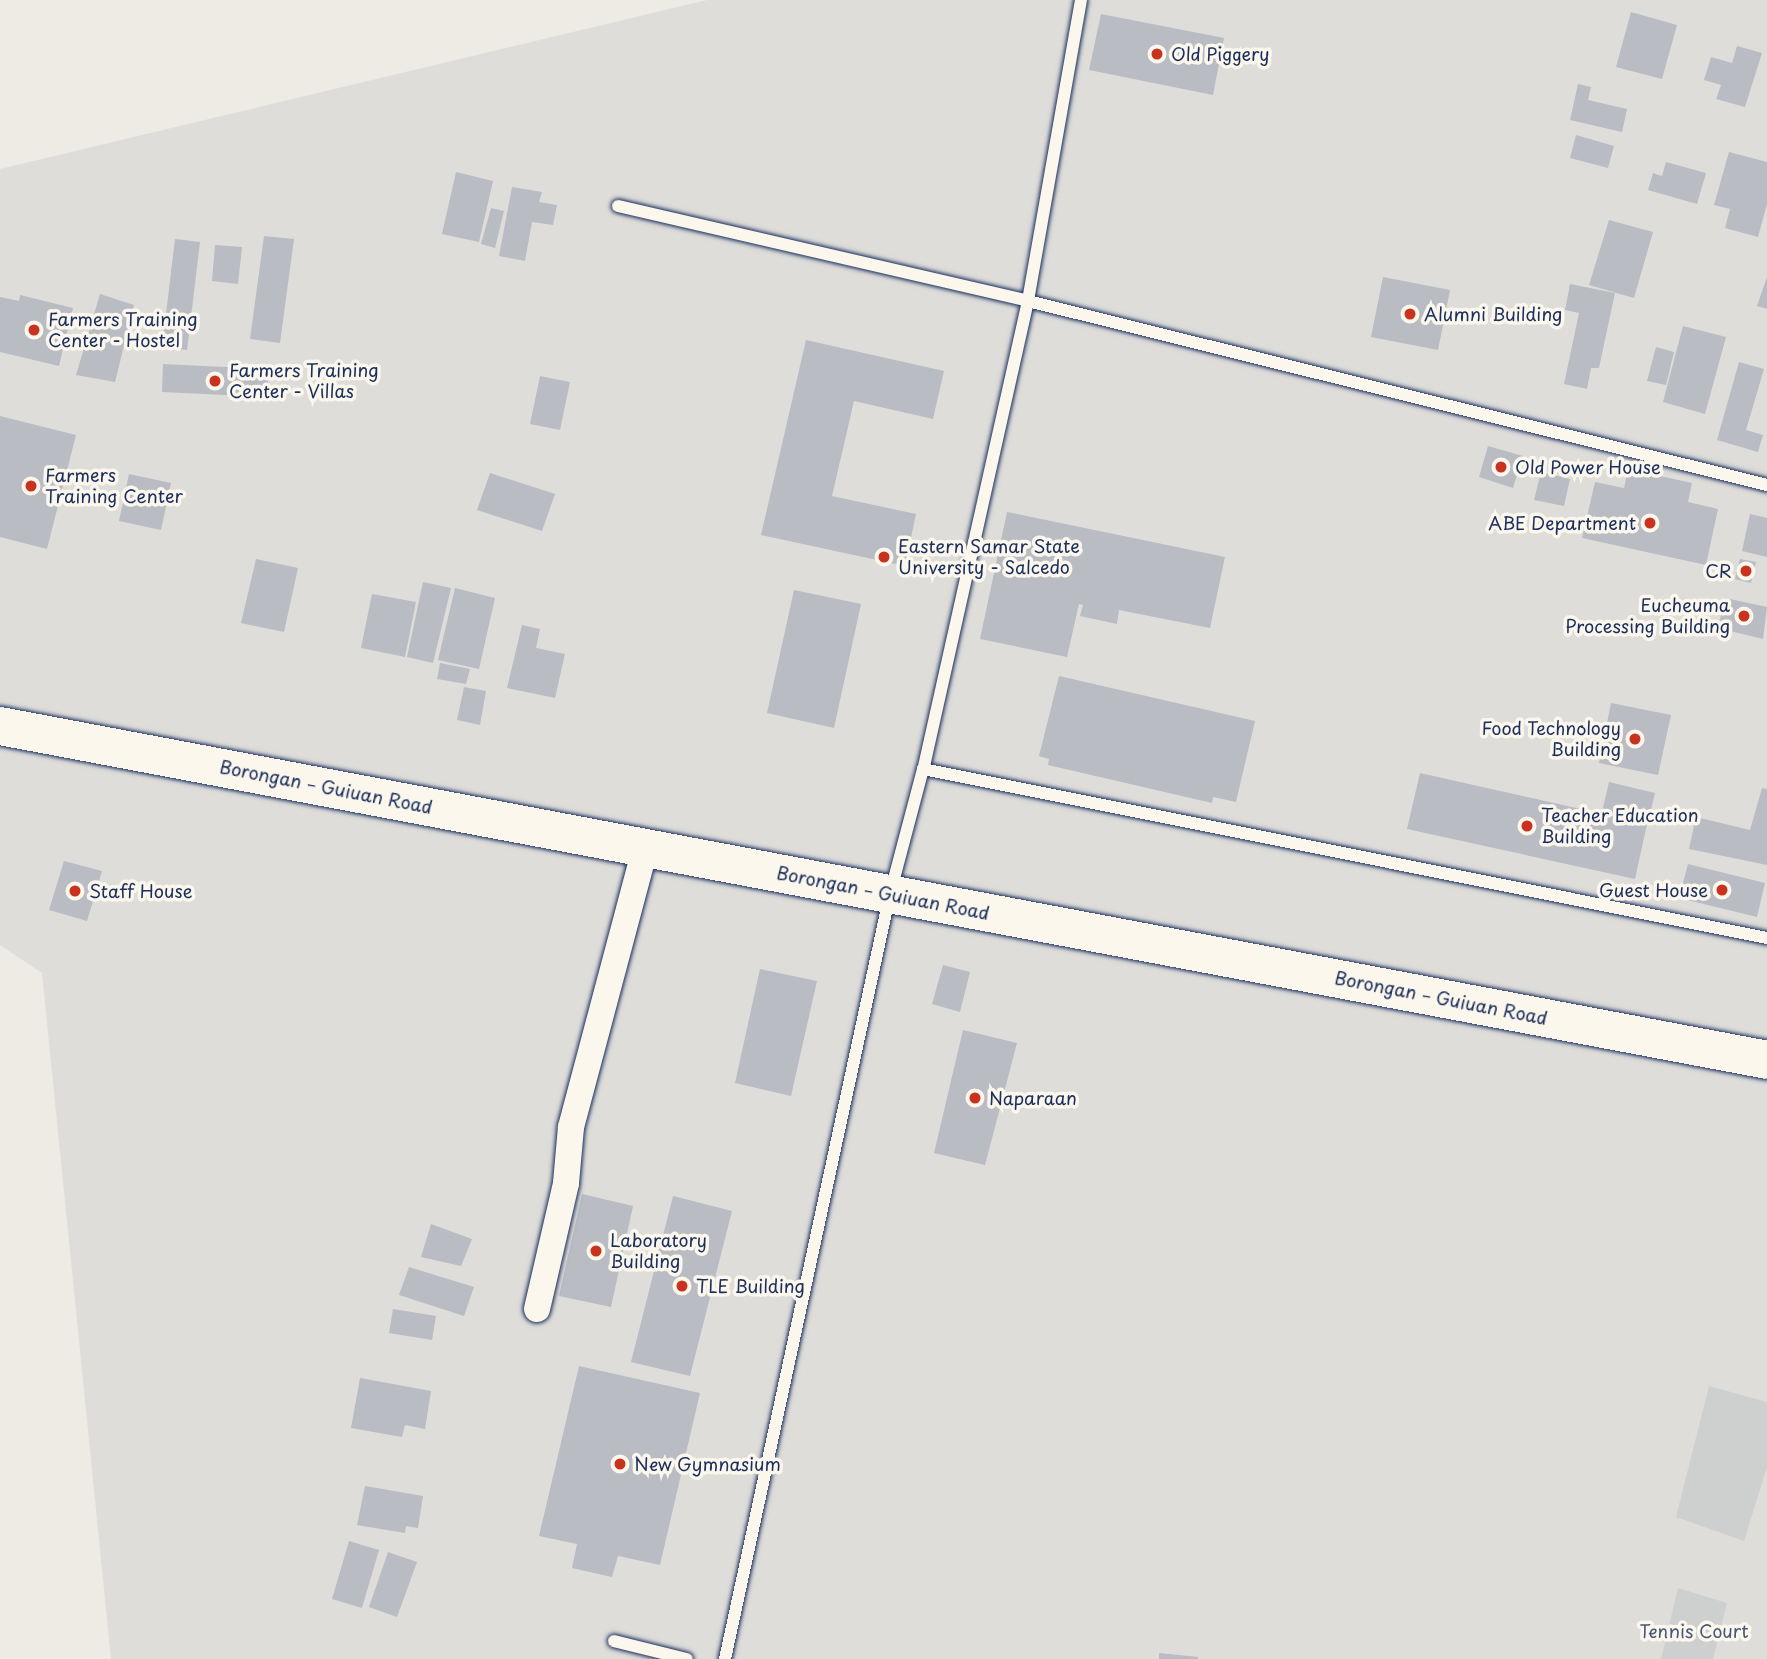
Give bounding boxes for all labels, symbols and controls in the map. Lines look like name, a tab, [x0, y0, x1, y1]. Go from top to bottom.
place label: Old Piggery	[1171, 43, 1270, 65]
marker: Old Piggery	[1149, 46, 1165, 62]
place label: Alumni Building	[1424, 303, 1562, 325]
marker: Alumni Building	[1402, 306, 1418, 322]
place label: Farmers Training Center - Hostel	[48, 309, 198, 352]
marker: Farmers Training Center - Hostel	[26, 322, 42, 338]
place label: Farmers Training Center - Villas	[229, 360, 379, 402]
marker: Farmers Training Center - Villas	[207, 373, 223, 389]
place label: Old Power House	[1515, 456, 1662, 478]
marker: Old Power House	[1493, 459, 1509, 475]
place label: Farmers Training Center	[45, 465, 183, 508]
marker: Farmers Training Center	[23, 478, 39, 494]
place label: ABE Department	[1488, 512, 1636, 534]
marker: ABE Department	[1642, 515, 1658, 531]
place label: Eastern Samar State University - Salcedo	[898, 536, 1081, 578]
marker: Eastern Samar State University - Salcedo	[876, 549, 892, 565]
place label: CR	[1705, 560, 1732, 582]
marker: CR	[1738, 563, 1754, 579]
place label: Eucheuma Processing Building	[1564, 595, 1730, 638]
marker: Eucheuma Processing Building	[1736, 608, 1752, 624]
place label: Food Technology Building	[1481, 718, 1621, 760]
marker: Food Technology Building	[1627, 731, 1643, 747]
street label: Borongan – Guiuan Road	[218, 756, 434, 818]
place label: Teacher Education Building	[1541, 805, 1699, 848]
marker: Teacher Education Building	[1519, 818, 1535, 834]
street label: Borongan – Guiuan Road	[775, 862, 991, 924]
place label: Guest House	[1599, 879, 1708, 901]
place label: Staff House	[89, 880, 192, 902]
marker: Guest House	[1714, 882, 1730, 898]
marker: Staff House	[67, 883, 83, 899]
street label: Borongan – Guiuan Road	[1333, 967, 1549, 1029]
place label: Naparaan	[989, 1087, 1077, 1109]
marker: Naparaan	[967, 1090, 983, 1106]
place label: Laboratory Building	[610, 1230, 707, 1272]
marker: Laboratory Building	[588, 1243, 604, 1259]
place label: TLE Building	[696, 1275, 806, 1297]
marker: TLE Building	[674, 1278, 690, 1294]
place label: New Gymnasium	[634, 1453, 781, 1475]
marker: New Gymnasium	[612, 1456, 628, 1472]
park label: Tennis Court	[1640, 1620, 1748, 1642]

